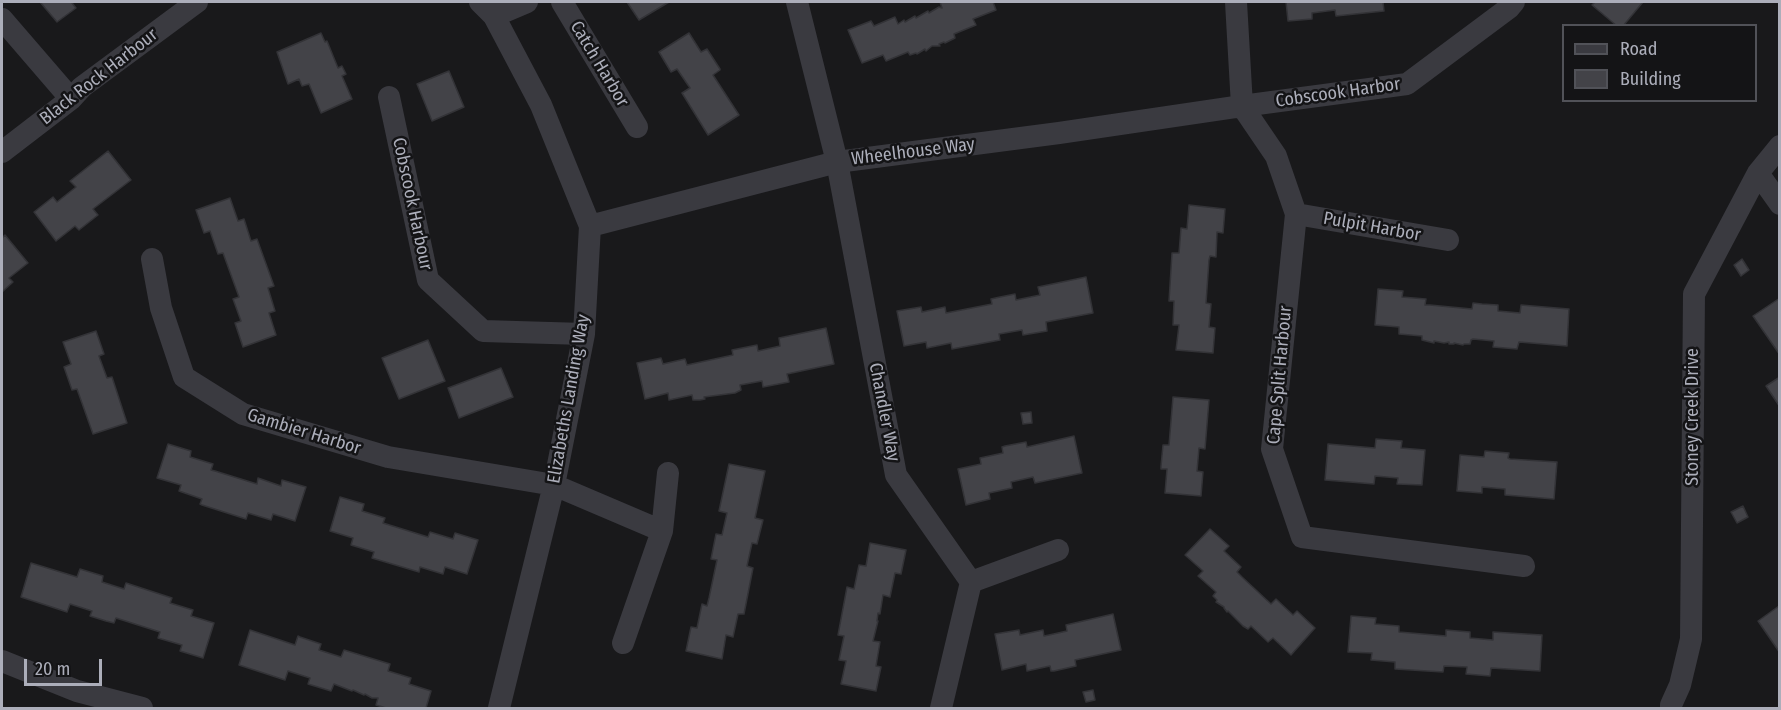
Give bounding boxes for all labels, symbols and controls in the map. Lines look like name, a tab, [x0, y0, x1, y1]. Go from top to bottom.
street label: Catch Harbor	[565, 17, 633, 111]
street label: Black Rock Harbour	[36, 24, 162, 130]
legend	[1562, 24, 1757, 102]
text: Road	[1620, 38, 1657, 60]
text: Building	[1620, 68, 1681, 90]
street label: Cobscook Harbor	[1274, 74, 1402, 112]
street label: Wheelhouse Way	[850, 134, 976, 170]
street label: Cobscook Harbour	[387, 136, 437, 272]
street label: Pulpit Harbor	[1322, 208, 1422, 246]
street label: Cape Split Harbour	[1263, 305, 1297, 445]
street label: Elizabeths Landing Way	[544, 313, 594, 485]
street label: Stoney Creek Drive	[1682, 348, 1704, 486]
street label: Chandler Way	[864, 361, 904, 463]
street label: Gambier Harbor	[245, 404, 363, 460]
scale bar	[27, 647, 105, 685]
text: 20 m	[35, 658, 70, 680]

